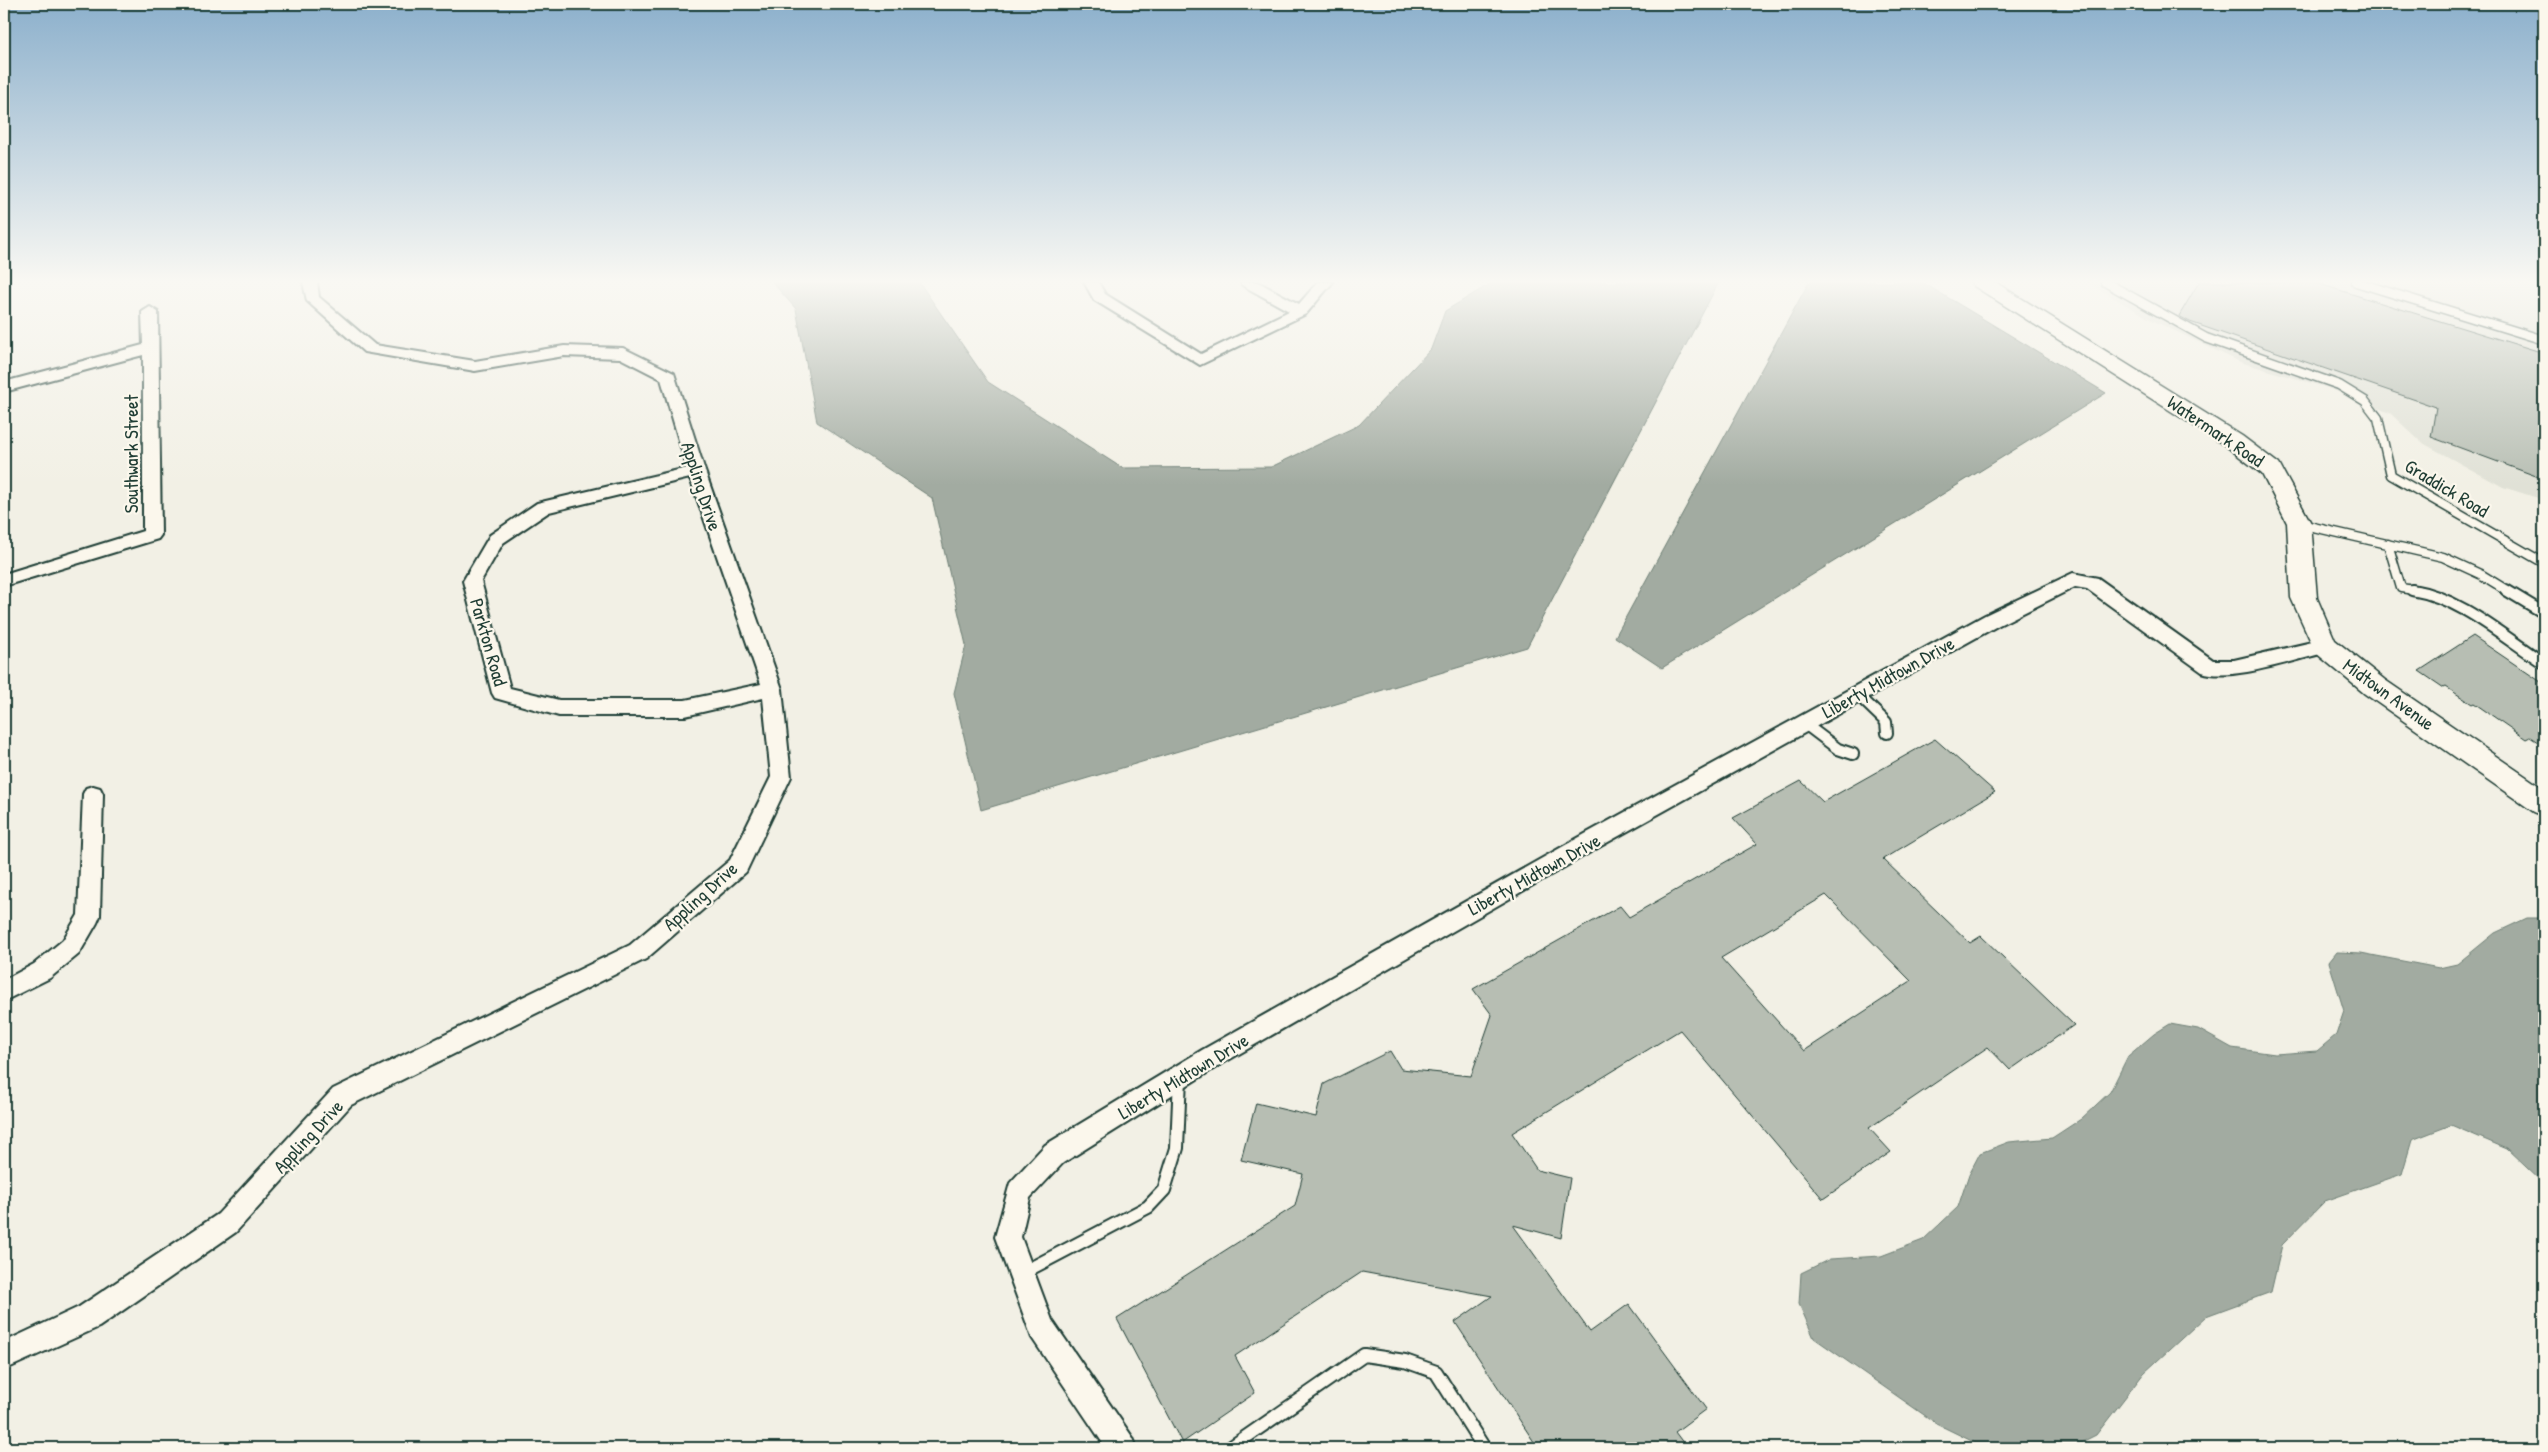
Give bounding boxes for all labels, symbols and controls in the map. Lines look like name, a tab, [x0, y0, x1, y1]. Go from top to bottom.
street label: Watermark Road	[2162, 389, 2270, 473]
street label: Southwark Street	[118, 394, 144, 513]
street label: Appling Drive	[675, 438, 729, 534]
street label: Graddick Road	[2400, 453, 2494, 524]
street label: Parkton Road	[464, 595, 514, 689]
street label: Liberty Midtown Drive	[1817, 630, 1959, 724]
street label: Midtown Avenue	[2338, 652, 2440, 736]
street label: Liberty Midtown Drive	[1463, 827, 1605, 921]
street label: Appling Drive	[657, 855, 743, 936]
street label: Liberty Midtown Drive	[1113, 1027, 1253, 1125]
street label: Appling Drive	[267, 1093, 349, 1179]

